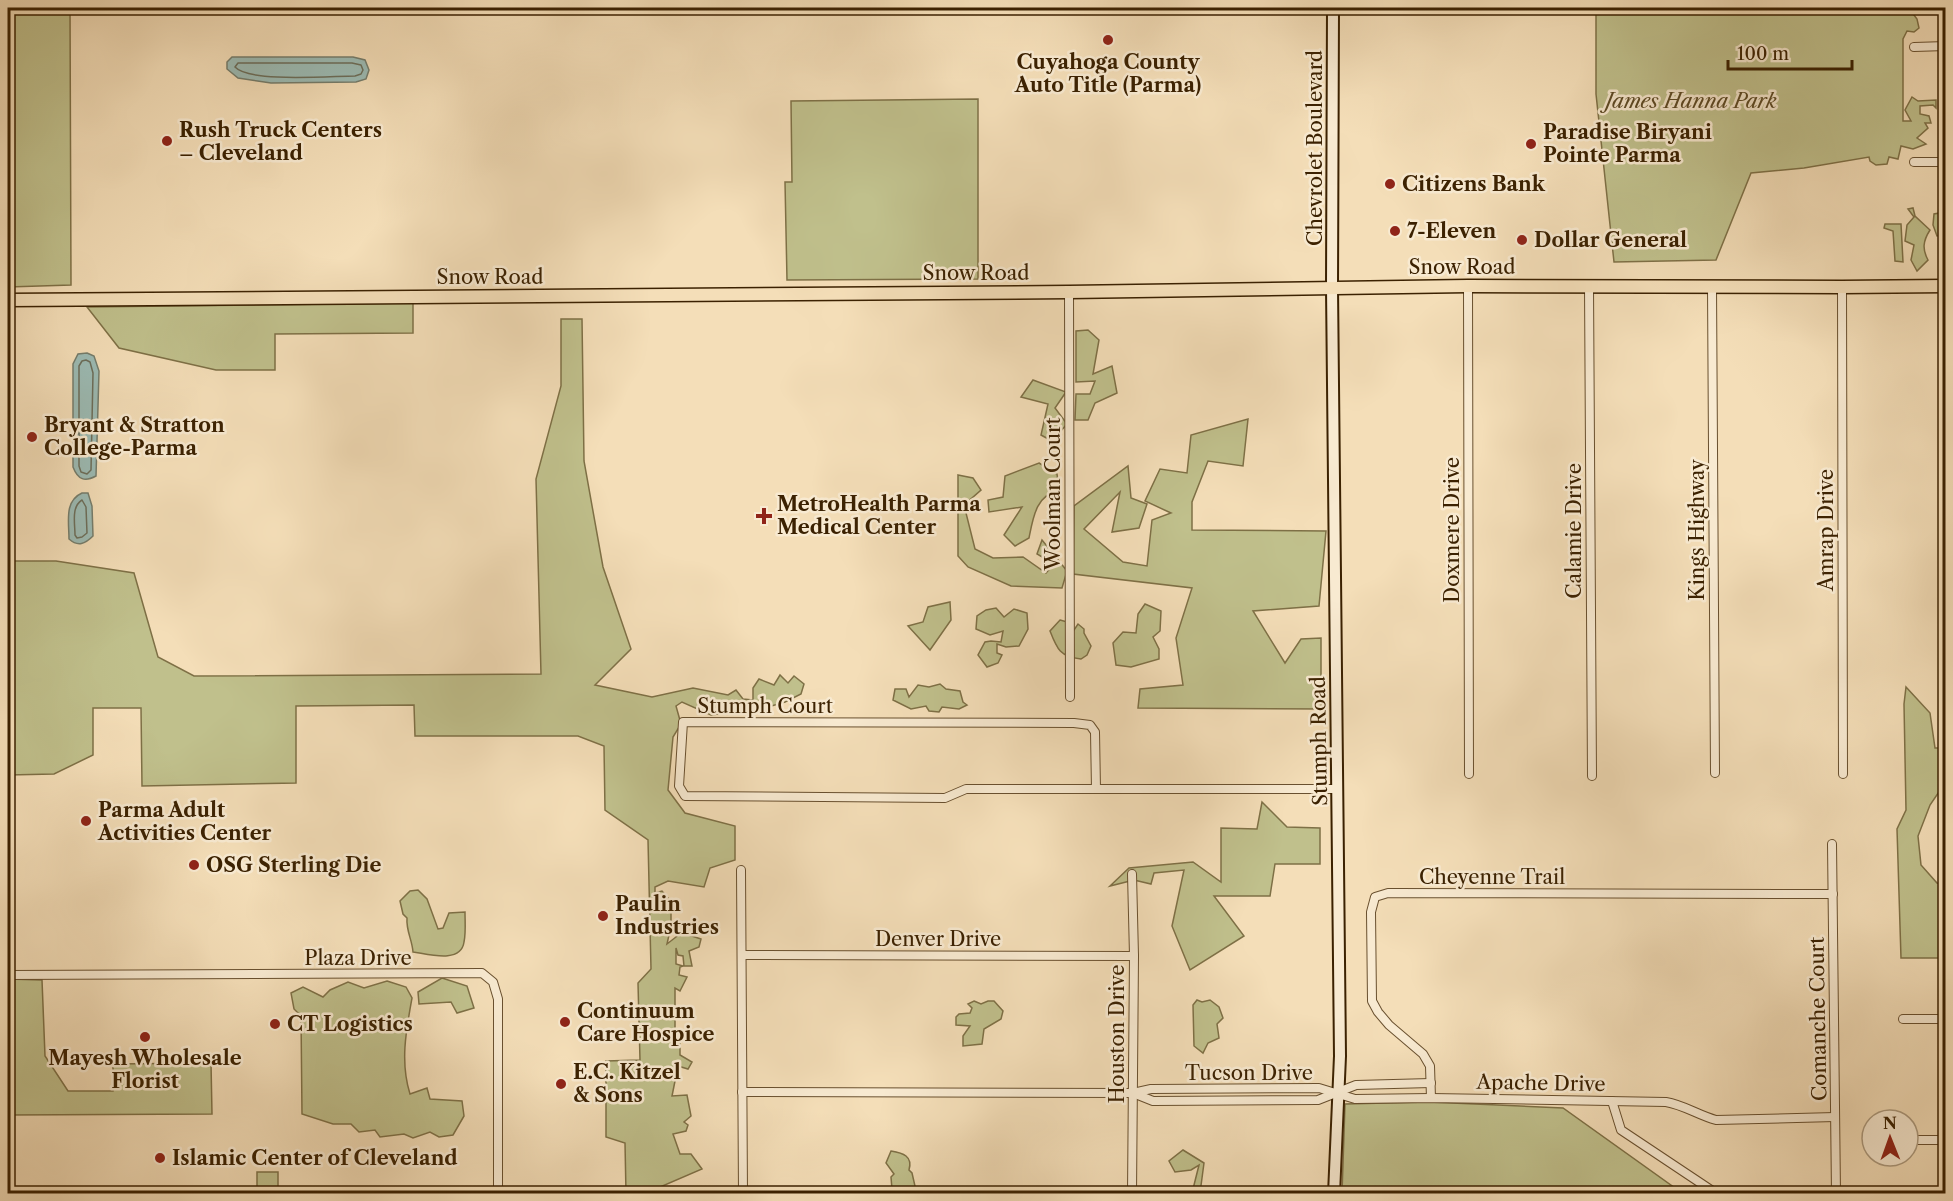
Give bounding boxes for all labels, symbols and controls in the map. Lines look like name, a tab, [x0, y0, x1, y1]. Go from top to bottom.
marker: Cuyahoga County Auto Title (Parma)	[1101, 33, 1115, 47]
scale bar	[1728, 33, 1852, 71]
text: 100 m	[1737, 43, 1789, 65]
place label: Cuyahoga County Auto Title (Parma)	[1014, 50, 1201, 97]
street label: Chevrolet Boulevard	[1303, 50, 1327, 246]
park label: James Hanna Park	[1599, 89, 1777, 113]
place label: Rush Truck Centers – Cleveland	[179, 118, 382, 165]
place label: Paradise Biryani Pointe Parma	[1543, 120, 1712, 167]
marker: Rush Truck Centers – Cleveland	[160, 134, 174, 148]
marker: Paradise Biryani Pointe Parma	[1524, 137, 1538, 151]
place label: Citizens Bank	[1402, 172, 1546, 196]
marker: Citizens Bank	[1383, 177, 1397, 191]
place label: 7-Eleven	[1407, 219, 1496, 243]
marker: 7-Eleven	[1388, 224, 1402, 238]
place label: Dollar General	[1534, 228, 1687, 252]
marker: Dollar General	[1515, 233, 1529, 247]
street label: Snow Road	[1409, 255, 1515, 279]
street label: Snow Road	[923, 261, 1029, 285]
street label: Snow Road	[437, 265, 543, 289]
place label: Bryant & Stratton College-Parma	[44, 413, 225, 460]
street label: Woolman Court	[1041, 417, 1065, 572]
marker: Bryant & Stratton College-Parma	[25, 430, 39, 444]
street label: Doxmere Drive	[1440, 457, 1464, 603]
street label: Kings Highway	[1685, 458, 1709, 601]
street label: Calamie Drive	[1562, 463, 1586, 599]
street label: Amrap Drive	[1814, 469, 1838, 592]
place label: MetroHealth Parma Medical Center	[777, 492, 981, 539]
marker: MetroHealth Parma Medical Center	[755, 507, 773, 525]
street label: Stumph Road	[1306, 676, 1332, 806]
street label: Stumph Court	[697, 694, 833, 718]
place label: Parma Adult Activities Center	[97, 798, 272, 845]
marker: Parma Adult Activities Center	[79, 814, 93, 828]
place label: OSG Sterling Die	[206, 853, 381, 877]
marker: OSG Sterling Die	[187, 858, 201, 872]
street label: Cheyenne Trail	[1419, 865, 1565, 889]
place label: Paulin Industries	[615, 892, 719, 939]
marker: Paulin Industries	[596, 909, 610, 923]
street label: Denver Drive	[875, 927, 1001, 951]
street label: Comanche Court	[1805, 937, 1831, 1101]
street label: Plaza Drive	[304, 946, 412, 970]
street label: Houston Drive	[1105, 965, 1129, 1103]
place label: Continuum Care Hospice	[577, 999, 715, 1046]
place label: CT Logistics	[287, 1012, 413, 1036]
marker: Continuum Care Hospice	[558, 1015, 572, 1029]
marker: CT Logistics	[268, 1017, 282, 1031]
marker: Mayesh Wholesale Florist	[138, 1030, 152, 1044]
place label: Mayesh Wholesale Florist	[48, 1046, 242, 1093]
place label: E.C. Kitzel & Sons	[573, 1060, 681, 1107]
street label: Tucson Drive	[1185, 1061, 1313, 1085]
street label: Apache Drive	[1475, 1070, 1606, 1096]
marker: E.C. Kitzel & Sons	[554, 1077, 568, 1091]
north arrow	[1860, 1108, 1920, 1168]
text: N	[1883, 1113, 1897, 1133]
place label: Islamic Center of Cleveland	[172, 1146, 458, 1170]
marker: Islamic Center of Cleveland	[153, 1151, 167, 1165]

